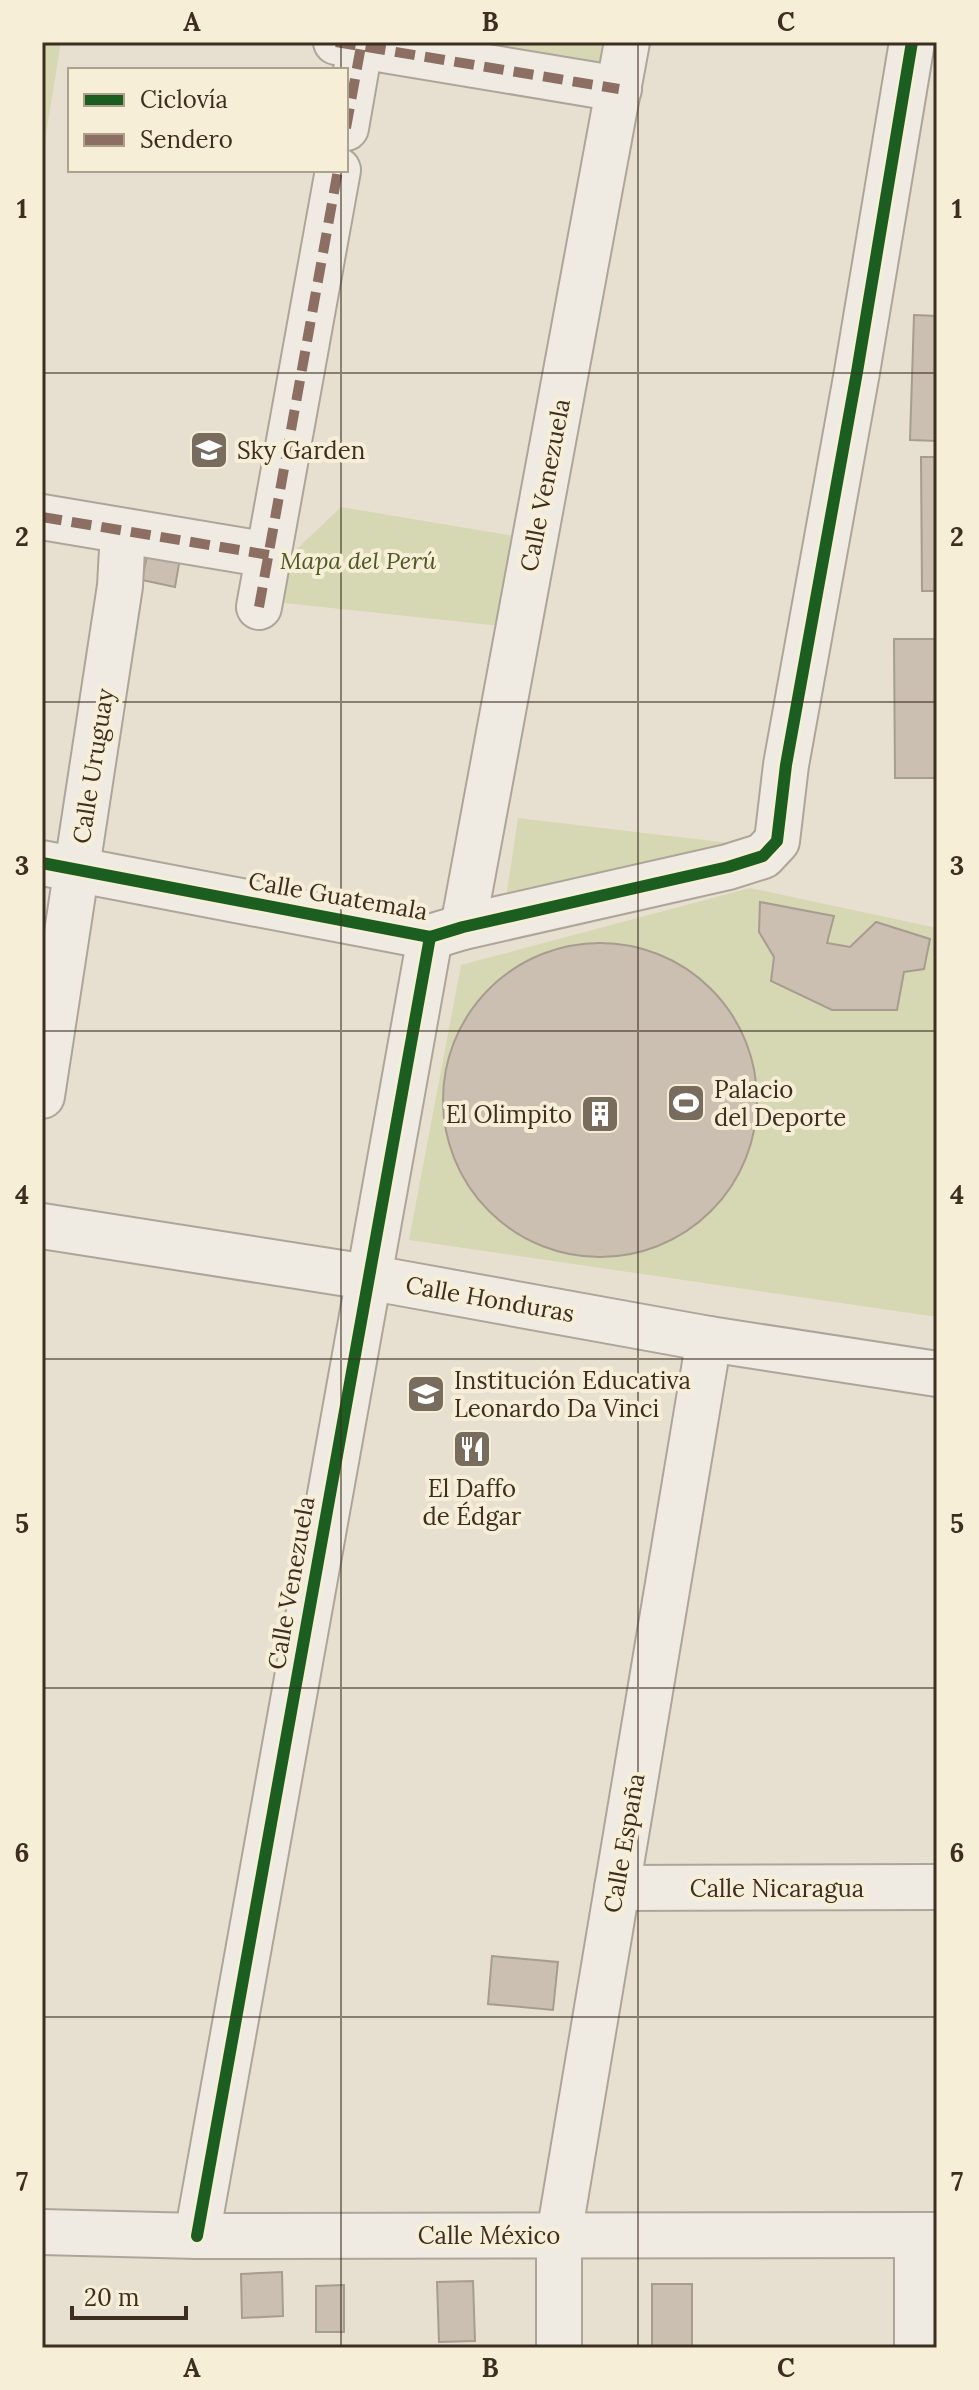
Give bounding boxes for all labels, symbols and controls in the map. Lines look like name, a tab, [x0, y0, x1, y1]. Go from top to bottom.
text: A	[183, 5, 201, 38]
text: B	[481, 5, 499, 38]
text: C	[777, 5, 795, 38]
legend	[68, 68, 348, 172]
text: Ciclovía	[140, 84, 228, 115]
text: Sendero	[140, 124, 233, 155]
text: 1	[17, 192, 27, 225]
text: 1	[952, 192, 962, 225]
street label: Calle Venezuela	[513, 396, 577, 574]
school or university icon: Sky Garden	[188, 429, 230, 471]
place label: Sky Garden	[237, 435, 365, 466]
text: 2	[15, 520, 29, 553]
text: 2	[950, 520, 964, 553]
park label: Mapa del Perú	[280, 545, 437, 576]
street label: Calle Uruguay	[65, 686, 121, 846]
text: 3	[15, 849, 29, 882]
text: 3	[950, 849, 964, 882]
street label: Calle Guatemala	[246, 865, 430, 927]
place label: Palacio del Deporte	[714, 1074, 846, 1133]
sports icon: Palacio del Deporte	[665, 1082, 707, 1124]
building icon: El Olimpito	[579, 1093, 621, 1135]
place label: El Olimpito	[446, 1099, 572, 1130]
text: 4	[15, 1178, 29, 1211]
text: 4	[950, 1178, 964, 1211]
street label: Calle Honduras	[403, 1269, 577, 1329]
place label: Institución Educativa Leonardo Da Vinci	[454, 1365, 691, 1424]
school or university icon: Institución Educativa Leonardo Da Vinci	[405, 1373, 447, 1415]
restaurant icon: El Daffo de Édgar	[451, 1428, 493, 1470]
place label: El Daffo de Édgar	[423, 1473, 522, 1532]
street label: Calle Venezuela	[261, 1494, 321, 1672]
text: 5	[15, 1507, 29, 1540]
text: 5	[950, 1507, 964, 1540]
street label: Calle España	[596, 1771, 652, 1915]
text: 6	[15, 1836, 29, 1869]
text: 6	[950, 1836, 964, 1869]
street label: Calle Nicaragua	[690, 1873, 864, 1904]
text: 7	[16, 2165, 28, 2198]
text: 7	[951, 2165, 963, 2198]
street label: Calle México	[418, 2220, 560, 2251]
scale bar	[72, 2270, 186, 2320]
text: 20 m	[84, 2282, 140, 2313]
text: A	[183, 2351, 201, 2384]
text: B	[481, 2351, 499, 2384]
text: C	[777, 2351, 795, 2384]

